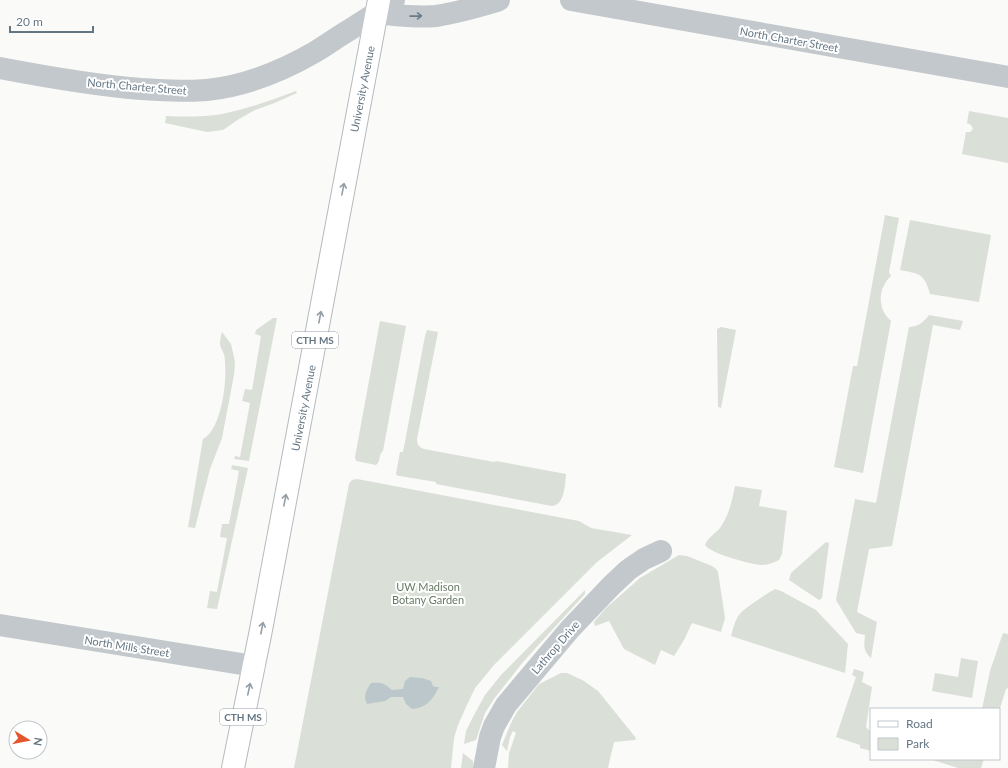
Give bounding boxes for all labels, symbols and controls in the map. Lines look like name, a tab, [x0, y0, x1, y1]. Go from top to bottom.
scale bar	[10, 8, 93, 34]
one-way arrow	[409, 12, 422, 20]
text: 20 m	[16, 14, 43, 29]
street label: North Charter Street	[739, 24, 839, 54]
street label: University Avenue	[347, 45, 377, 133]
street label: North Charter Street	[87, 75, 187, 97]
one-way arrow	[340, 183, 348, 196]
one-way arrow	[316, 311, 324, 324]
road number: CTH MS	[292, 332, 338, 348]
street label: University Avenue	[288, 364, 318, 452]
one-way arrow	[282, 494, 290, 507]
park label: UW Madison Botany Garden	[392, 580, 464, 606]
street label: Lathrop Drive	[528, 618, 582, 676]
one-way arrow	[258, 622, 266, 635]
street label: North Mills Street	[84, 633, 170, 659]
one-way arrow	[245, 682, 253, 695]
legend	[870, 708, 1000, 760]
road number: CTH MS	[220, 709, 266, 725]
text: Road	[906, 716, 933, 731]
north arrow	[8, 720, 48, 760]
text: Park	[906, 736, 930, 751]
text: N	[31, 737, 45, 747]

